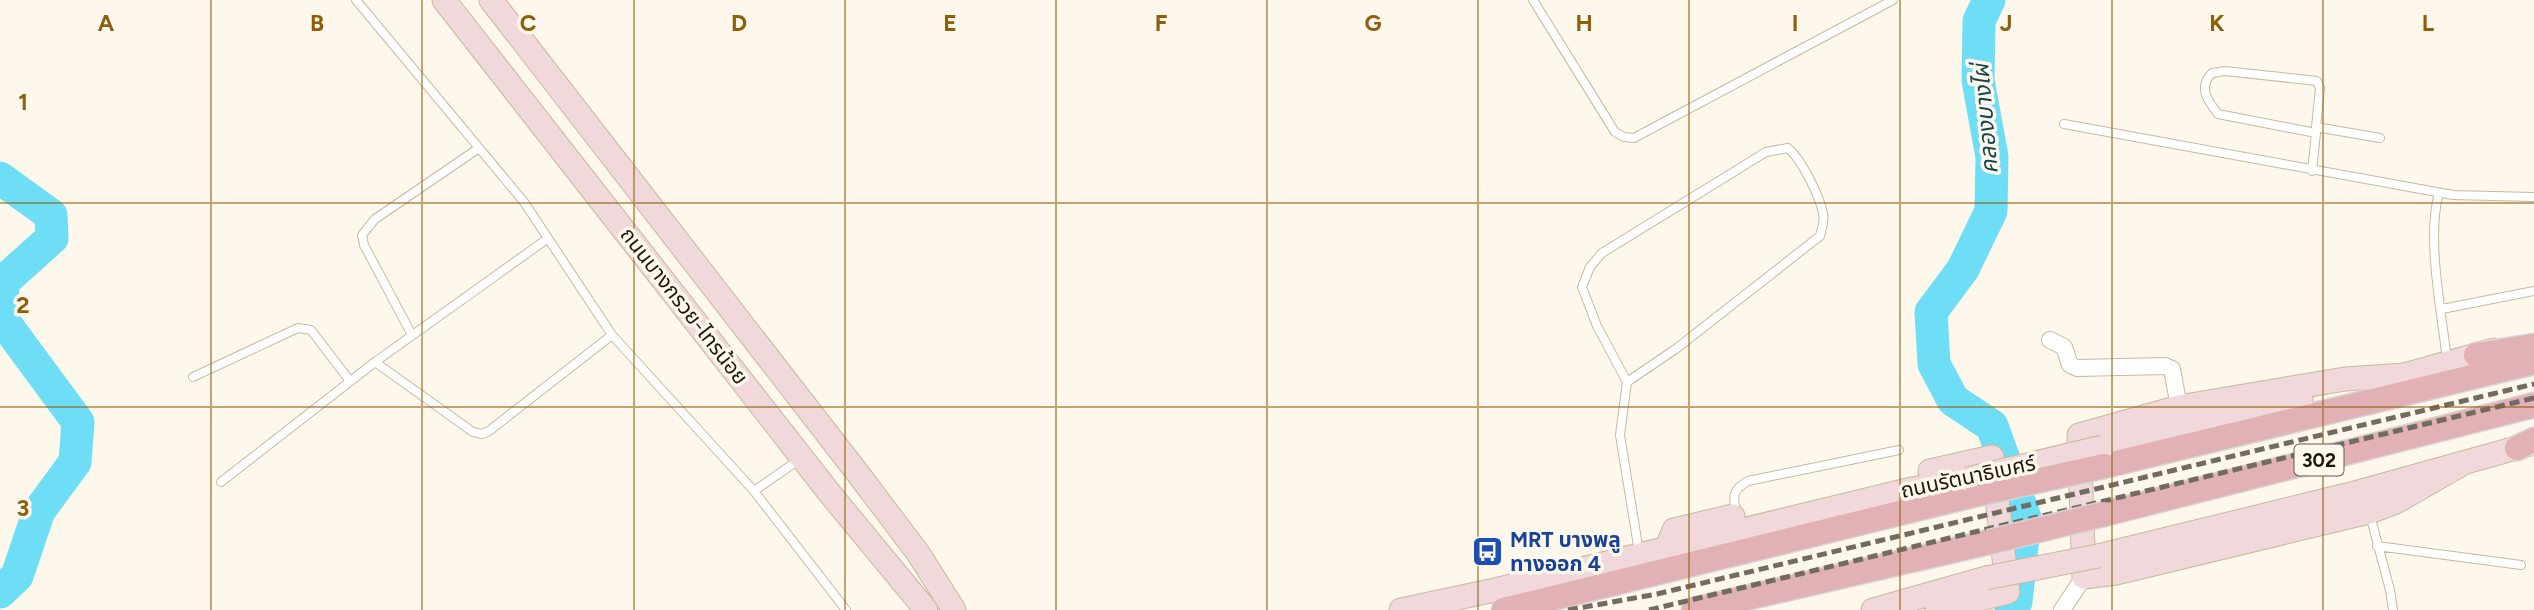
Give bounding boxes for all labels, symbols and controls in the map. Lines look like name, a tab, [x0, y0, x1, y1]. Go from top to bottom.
text: A	[98, 9, 115, 37]
text: B	[310, 9, 324, 37]
text: C	[520, 9, 537, 37]
text: D	[731, 9, 747, 37]
text: E	[943, 9, 957, 37]
text: F	[1155, 9, 1168, 37]
text: G	[1364, 9, 1382, 37]
text: H	[1575, 9, 1593, 37]
text: I	[1792, 9, 1798, 37]
text: J	[2000, 9, 2012, 37]
text: K	[2209, 9, 2225, 37]
text: L	[2422, 9, 2434, 37]
water label: คลองบางไผ่	[1966, 60, 2004, 175]
text: 1	[18, 88, 28, 116]
street label: ถนนบางกรวย-ไทรน้อย	[615, 222, 753, 389]
text: 2	[16, 291, 30, 319]
road number: 302	[2294, 444, 2344, 475]
street label: ถนนรัตนาธิเบศร์	[1898, 450, 2038, 503]
text: 3	[17, 494, 29, 522]
place label: MRT บางพลู ทางออก 4	[1510, 527, 1621, 576]
bus stop icon: MRT บางพลู ทางออก 4	[1470, 535, 1504, 569]

